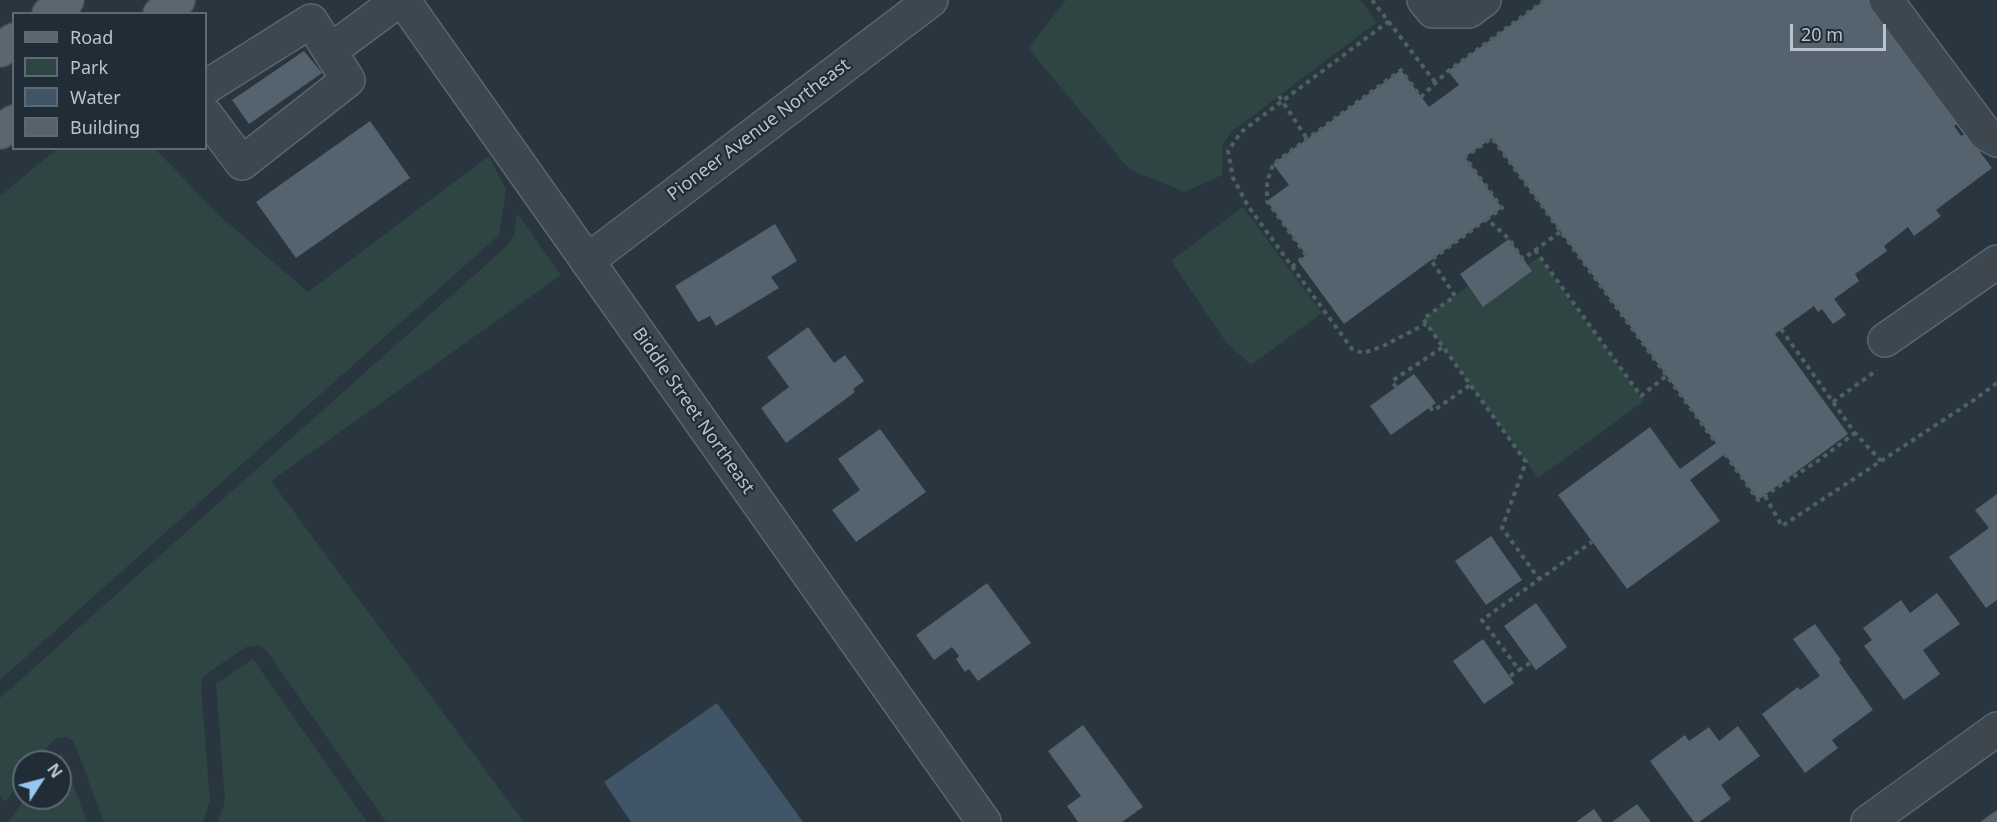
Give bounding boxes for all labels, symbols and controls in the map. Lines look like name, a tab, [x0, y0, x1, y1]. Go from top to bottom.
legend	[12, 12, 207, 150]
scale bar	[1793, 12, 1889, 50]
text: 20 m	[1801, 22, 1843, 46]
text: Road	[70, 25, 113, 49]
street label: Pioneer Avenue Northeast	[664, 54, 854, 206]
text: Park	[70, 55, 108, 79]
text: Water	[70, 85, 121, 109]
text: Building	[70, 115, 140, 139]
street label: Biddle Street Northeast	[627, 324, 759, 498]
north arrow	[12, 750, 72, 810]
text: N	[42, 759, 68, 782]

